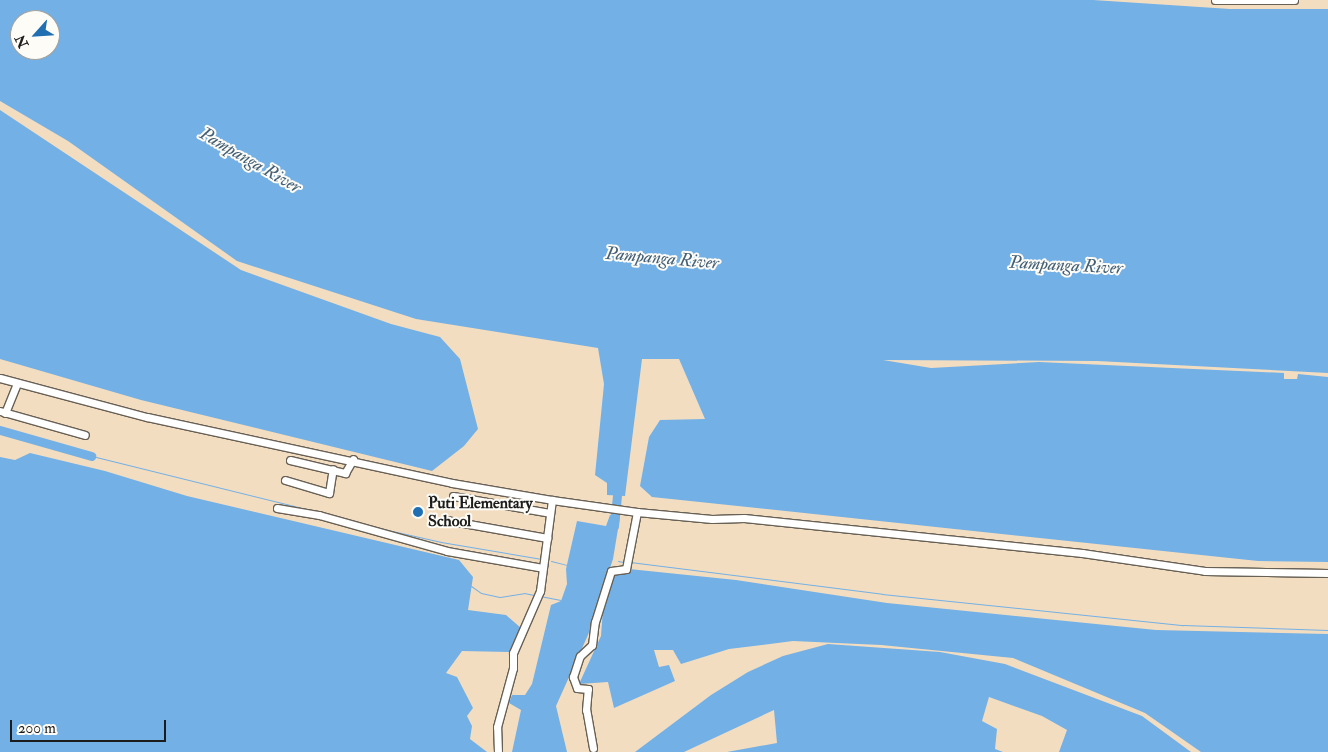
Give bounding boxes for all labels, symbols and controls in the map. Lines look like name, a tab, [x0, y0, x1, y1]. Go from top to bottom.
north arrow	[10, 10, 60, 60]
text: N	[12, 32, 32, 51]
water label: Pampanga River	[195, 123, 305, 199]
water label: Pampanga River	[605, 243, 719, 275]
water label: Pampanga River	[1009, 252, 1123, 280]
place label: Puti Elementary School	[428, 493, 533, 531]
marker: Puti Elementary School	[412, 506, 424, 518]
scale bar	[12, 710, 169, 742]
text: 200 m	[18, 719, 56, 738]

